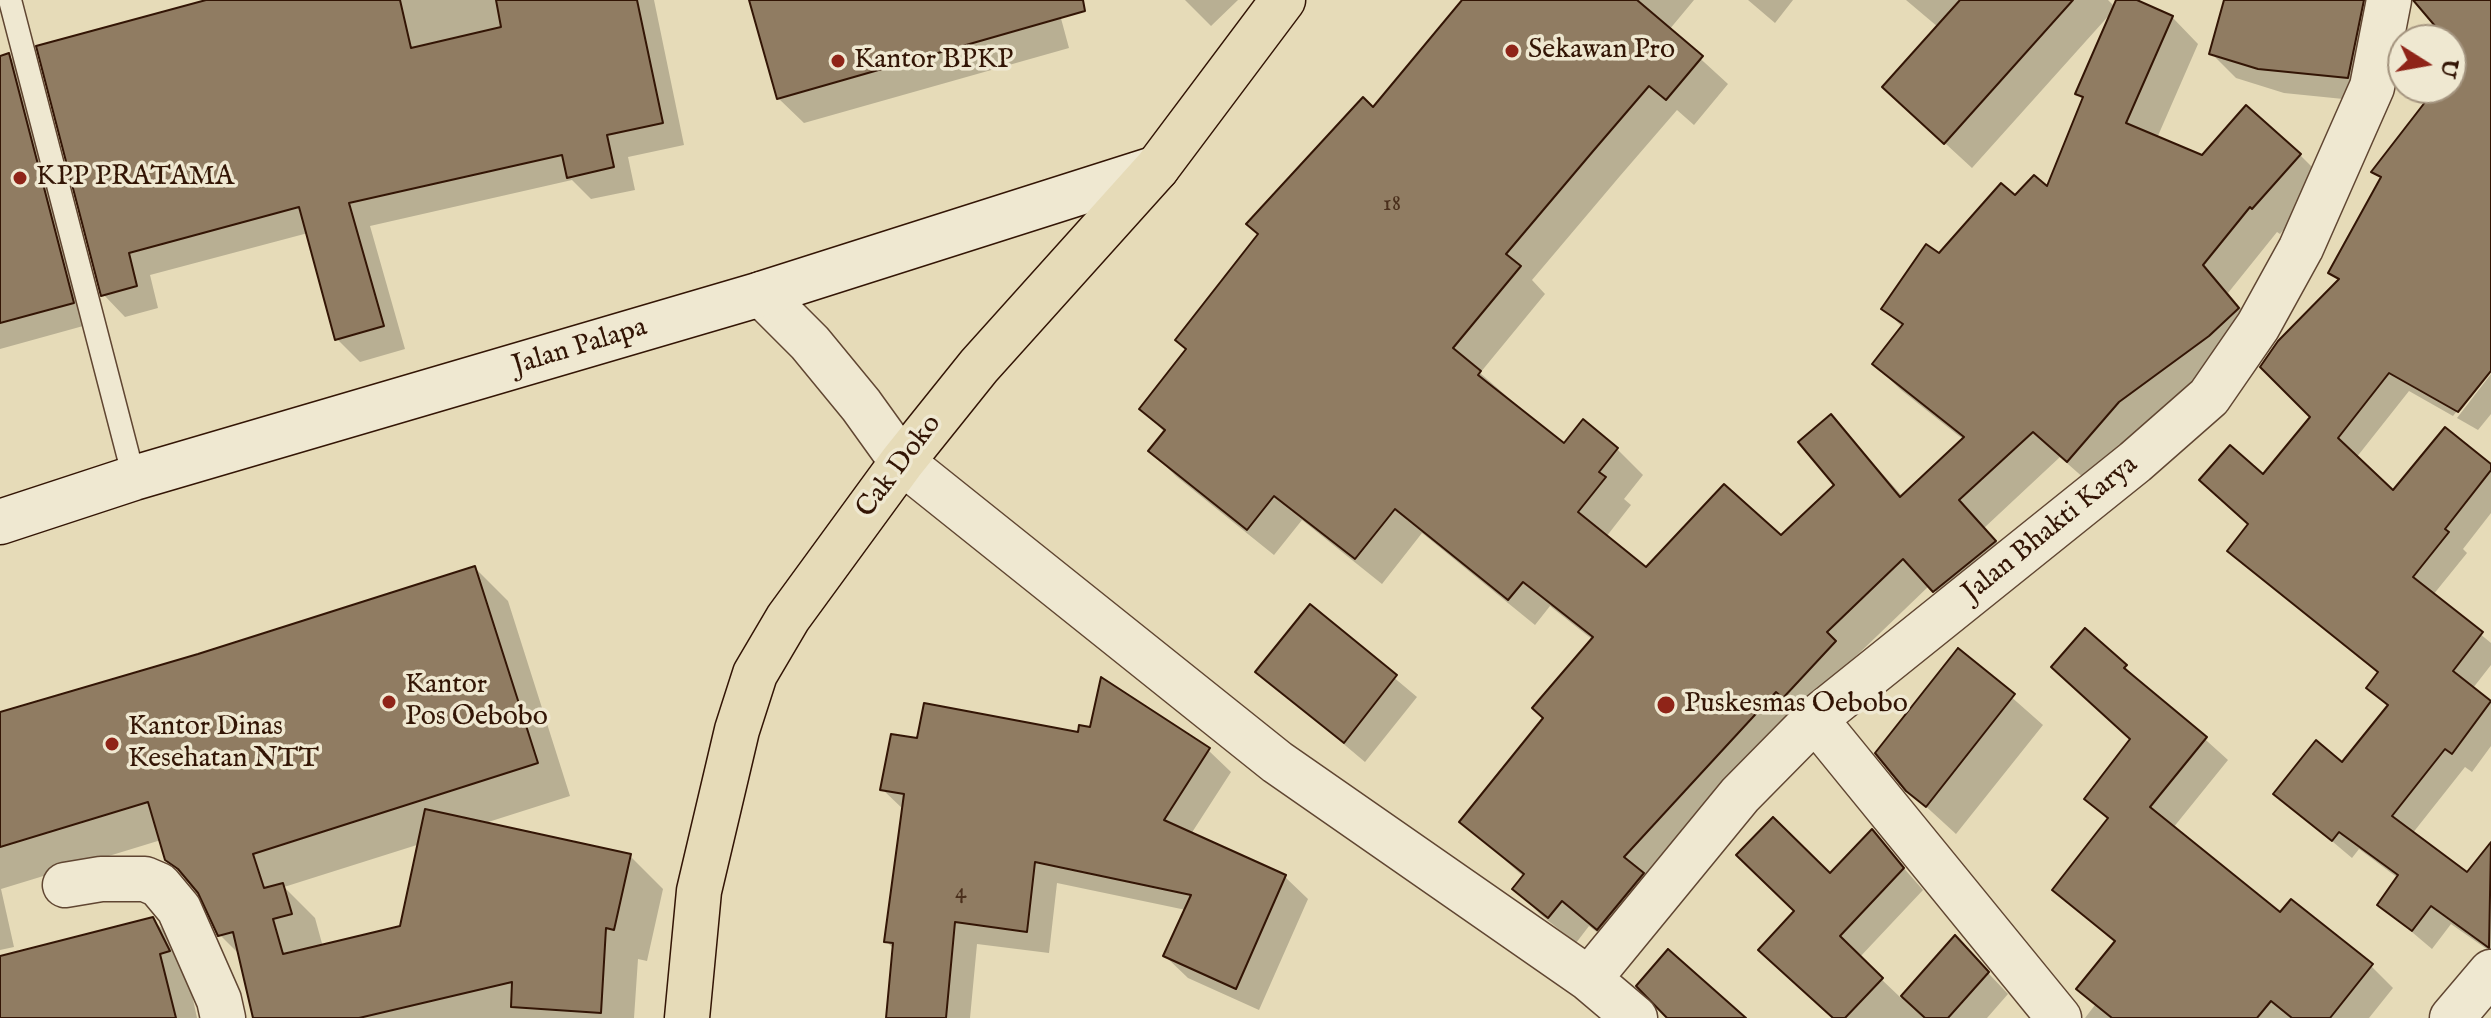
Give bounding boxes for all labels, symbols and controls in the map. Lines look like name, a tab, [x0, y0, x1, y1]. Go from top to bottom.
north arrow	[2387, 24, 2467, 104]
place label: Sekawan Pro	[1528, 34, 1675, 68]
marker: Sekawan Pro	[1503, 42, 1521, 60]
place label: Kantor BPKP	[854, 44, 1013, 78]
marker: Kantor BPKP	[829, 52, 847, 70]
text: U	[2433, 56, 2464, 80]
place label: KPP PRATAMA	[36, 161, 234, 195]
marker: KPP PRATAMA	[11, 169, 29, 187]
house number: 18	[1383, 191, 1401, 219]
street label: Jalan Palapa	[509, 312, 651, 384]
street label: Cak Doko	[850, 409, 950, 525]
street label: Jalan Bhakti Karya	[1957, 449, 2145, 611]
place label: Kantor Pos Oebobo	[405, 669, 548, 735]
place label: Puskesmas Oebobo	[1684, 688, 1908, 722]
marker: Kantor Pos Oebobo	[380, 693, 398, 711]
marker: Puskesmas Oebobo	[1655, 694, 1677, 716]
place label: Kantor Dinas Kesehatan NTT	[128, 711, 319, 777]
marker: Kantor Dinas Kesehatan NTT	[103, 735, 121, 753]
house number: 4	[955, 879, 967, 907]

